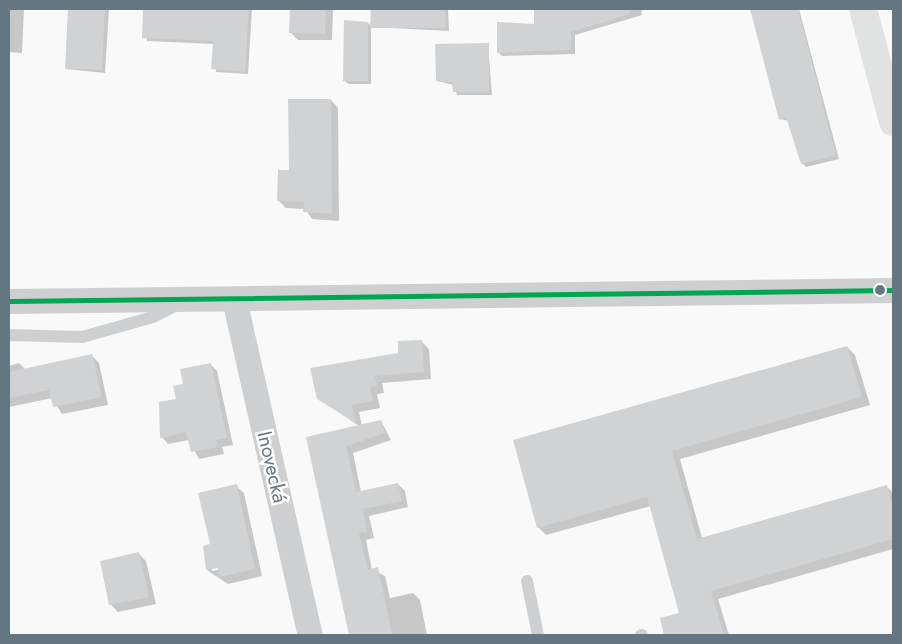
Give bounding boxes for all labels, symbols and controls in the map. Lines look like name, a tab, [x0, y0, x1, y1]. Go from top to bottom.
unlabelled marker	[875, 285, 885, 295]
street label: Inovecká	[252, 429, 292, 505]

